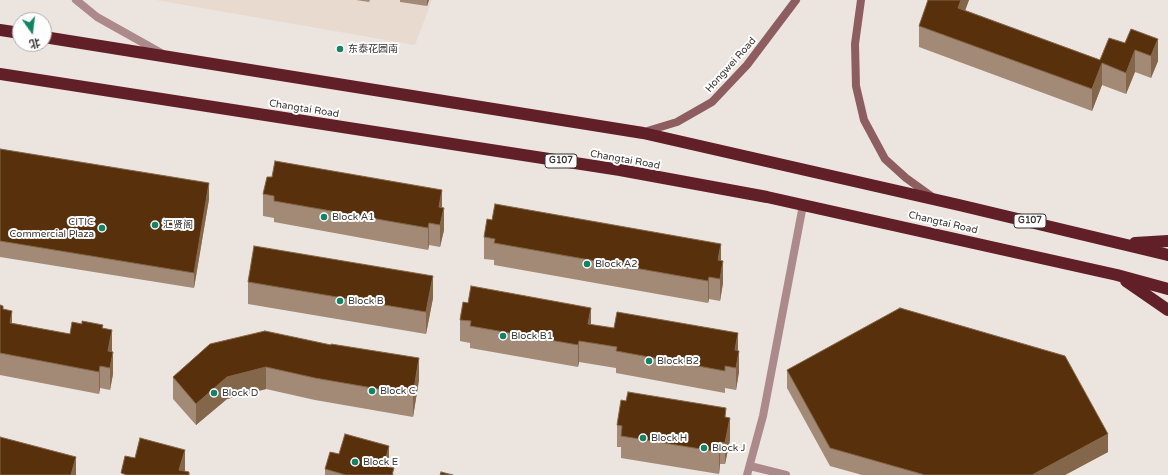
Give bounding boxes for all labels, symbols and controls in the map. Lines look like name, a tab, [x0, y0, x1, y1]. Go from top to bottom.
north arrow	[12, 12, 52, 52]
street label: Hongwei Road	[703, 35, 759, 95]
text: 北	[28, 36, 42, 51]
place label: 东泰花园南	[348, 43, 398, 55]
marker: 东泰花园南	[335, 44, 345, 54]
street label: Changtai Road	[268, 98, 340, 120]
street label: Changtai Road	[589, 148, 661, 172]
road number: G107	[545, 154, 577, 168]
street label: Changtai Road	[907, 209, 979, 237]
place label: Block A1	[332, 211, 375, 223]
marker: Block A1	[319, 212, 329, 222]
road number: G107	[1014, 214, 1046, 228]
place label: CITIC Commercial Plaza	[10, 216, 94, 240]
place label: 汇贤阁	[163, 219, 193, 231]
marker: 汇贤阁	[150, 220, 160, 230]
marker: CITIC Commercial Plaza	[97, 223, 107, 233]
place label: Block A2	[595, 258, 638, 270]
marker: Block A2	[582, 259, 592, 269]
place label: Block B	[348, 295, 384, 307]
marker: Block B	[335, 296, 345, 306]
place label: Block B1	[511, 330, 553, 342]
marker: Block B1	[498, 331, 508, 341]
place label: Block B2	[657, 355, 699, 367]
marker: Block B2	[644, 356, 654, 366]
place label: Block C	[380, 385, 416, 397]
marker: Block C	[367, 386, 377, 396]
place label: Block D	[222, 387, 258, 399]
marker: Block D	[209, 388, 219, 398]
place label: Block H	[651, 432, 687, 444]
marker: Block H	[638, 433, 648, 443]
place label: Block J	[712, 442, 745, 454]
marker: Block J	[699, 443, 709, 453]
place label: Block E	[363, 456, 398, 468]
marker: Block E	[350, 457, 360, 467]

